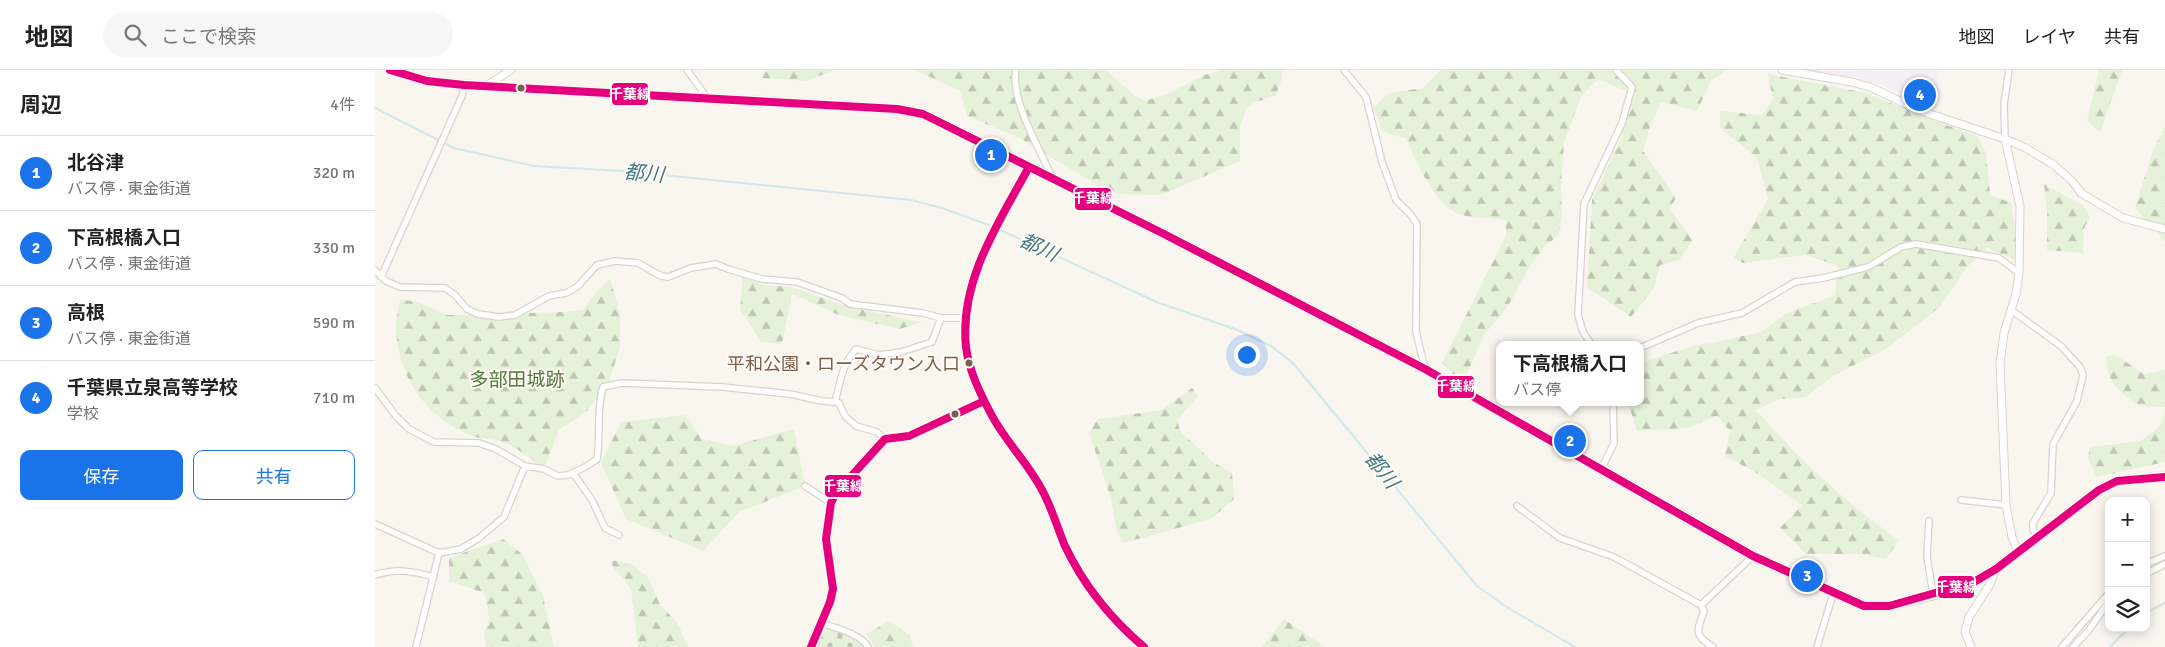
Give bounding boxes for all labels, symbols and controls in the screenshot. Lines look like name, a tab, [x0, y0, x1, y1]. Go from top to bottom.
search box	[103, 12, 453, 57]
icon: search	[121, 21, 149, 49]
text: 地図	[25, 22, 73, 52]
text: ここで検索	[161, 25, 256, 49]
text: 地図	[1959, 26, 1995, 48]
text: レイヤ	[2023, 26, 2076, 48]
text: 共有	[2104, 26, 2140, 48]
pin: 4	[1904, 76, 1936, 114]
line badge: 千葉線	[611, 82, 649, 106]
unlabelled marker	[516, 83, 526, 93]
text: 千葉線	[609, 86, 651, 103]
text: 周辺	[20, 92, 62, 118]
text: 4件	[330, 95, 355, 115]
pin: 1	[975, 136, 1007, 174]
text: 北谷津	[67, 151, 124, 175]
water label: 都川	[623, 159, 667, 188]
text: 1	[32, 163, 40, 183]
text: 320 m	[313, 163, 355, 183]
text: バス停 · 東金街道	[67, 179, 191, 199]
line badge: 千葉線	[1074, 187, 1112, 211]
text: 千葉線	[1072, 190, 1114, 207]
text: 下高根橋入口	[67, 226, 181, 250]
water label: 都川	[1015, 228, 1064, 268]
text: 2	[32, 238, 40, 258]
text: 330 m	[313, 238, 355, 258]
text: バス停 · 東金街道	[67, 254, 191, 274]
text: 高根	[67, 301, 105, 325]
text: 3	[32, 313, 40, 333]
text: 590 m	[313, 313, 355, 333]
text: バス停 · 東金街道	[67, 329, 191, 349]
popup	[1496, 341, 1644, 406]
your location	[1234, 342, 1260, 368]
text: 下高根橋入口	[1513, 352, 1627, 376]
place label: 平和公園・ローズタウン入口	[727, 353, 960, 375]
marker: 平和公園・ローズタウン入口	[964, 358, 974, 368]
park label: 多部田城跡	[469, 368, 565, 392]
line badge: 千葉線	[1437, 375, 1475, 399]
text: 千葉県立泉高等学校	[67, 376, 238, 400]
text: 千葉線	[1435, 378, 1477, 395]
text: バス停	[1513, 380, 1561, 400]
text: 4	[32, 388, 40, 408]
text: 710 m	[313, 388, 355, 408]
text: 学校	[67, 404, 99, 424]
unlabelled marker	[950, 409, 960, 419]
pin: 2	[1554, 422, 1586, 460]
water label: 都川	[1359, 447, 1405, 495]
button: 保存	[20, 450, 183, 500]
button: 共有	[193, 450, 355, 500]
line badge: 千葉線	[824, 474, 862, 498]
text: 千葉線	[822, 478, 864, 495]
map controls	[2105, 497, 2150, 632]
button: +	[2105, 497, 2150, 542]
button: −	[2105, 542, 2150, 587]
pin: 3	[1791, 557, 1823, 595]
line badge: 千葉線	[1937, 575, 1975, 599]
text: 千葉線	[1935, 579, 1977, 596]
button: layers	[2105, 587, 2150, 632]

